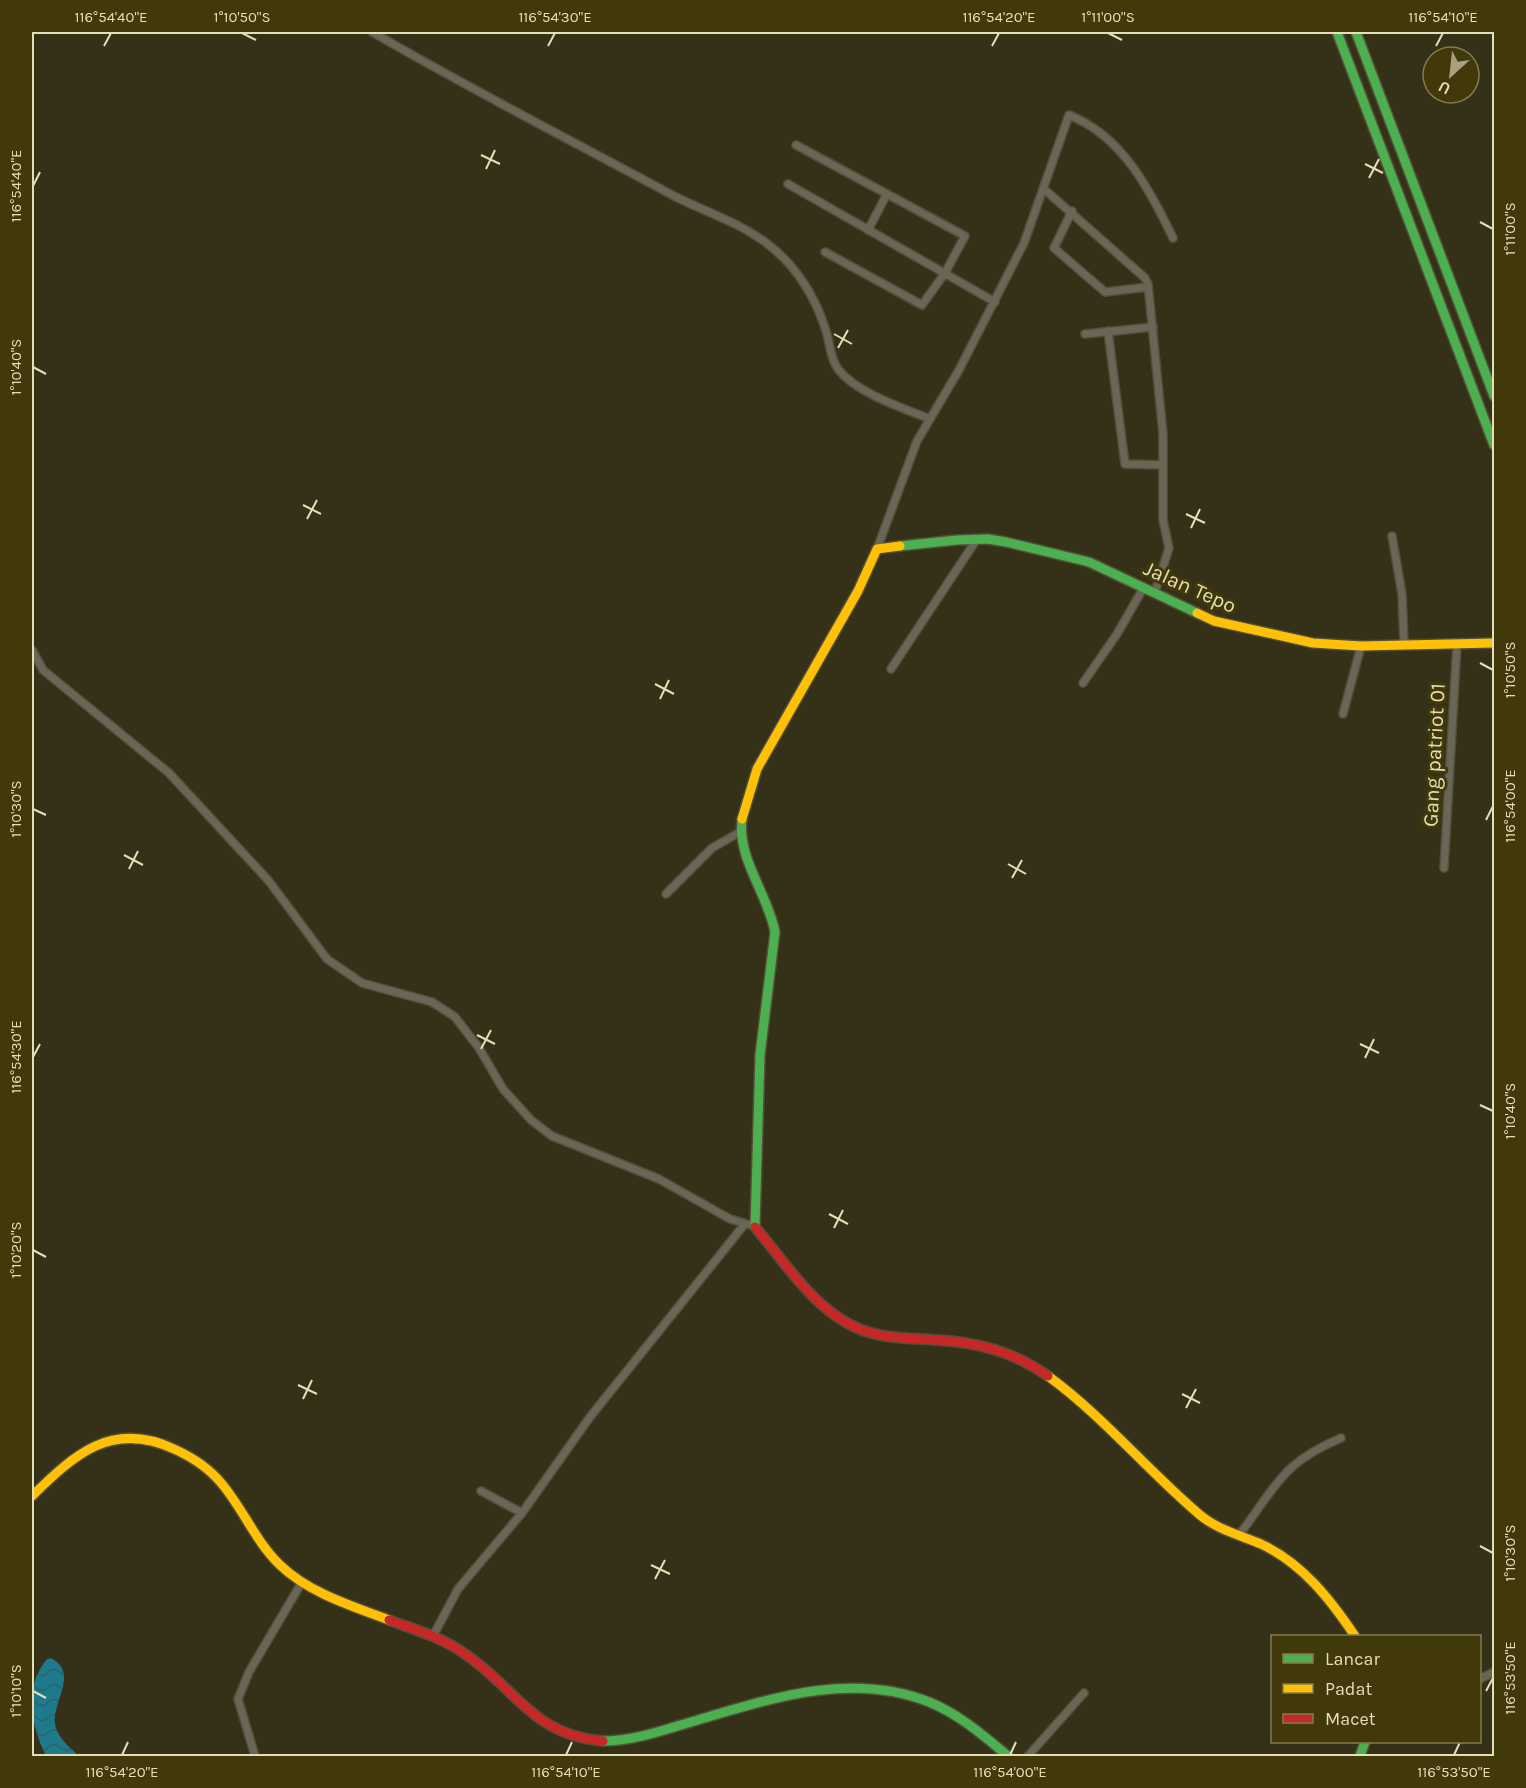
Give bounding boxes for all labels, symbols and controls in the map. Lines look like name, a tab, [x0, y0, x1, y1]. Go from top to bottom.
text: 116°54'40"E	[75, 8, 147, 26]
text: 1°10'50"S	[214, 8, 270, 26]
text: 116°54'30"E	[518, 8, 592, 26]
text: 116°54'20"E	[962, 8, 1036, 26]
text: 1°11'00"S	[1081, 8, 1135, 26]
text: 116°54'10"E	[1408, 8, 1478, 26]
north arrow	[1421, 45, 1481, 105]
text: U	[1435, 77, 1454, 99]
text: 116°54'40"E	[7, 150, 25, 222]
text: 1°11'00"S	[1501, 202, 1519, 256]
text: 1°10'40"S	[7, 339, 25, 395]
street label: Jalan Tepo	[1140, 556, 1240, 618]
text: 1°10'50"S	[1501, 642, 1519, 698]
street label: Gang patriot 01	[1418, 682, 1450, 828]
text: 116°54'00"E	[1501, 769, 1519, 843]
text: 1°10'30"S	[7, 780, 25, 838]
text: 116°54'30"E	[7, 1020, 25, 1094]
text: 1°10'40"S	[1501, 1083, 1519, 1139]
text: 1°10'20"S	[7, 1221, 25, 1279]
text: 1°10'30"S	[1501, 1524, 1519, 1582]
legend	[1271, 1635, 1481, 1743]
text: 116°53'50"E	[1501, 1641, 1519, 1715]
text: Lancar	[1325, 1648, 1380, 1670]
text: 1°10'10"S	[7, 1664, 25, 1718]
text: Padat	[1325, 1678, 1372, 1700]
text: Macet	[1325, 1708, 1376, 1730]
text: 116°54'20"E	[85, 1763, 159, 1781]
text: 116°54'10"E	[531, 1763, 601, 1781]
text: 116°54'00"E	[973, 1763, 1047, 1781]
text: 116°53'50"E	[1417, 1763, 1491, 1781]

